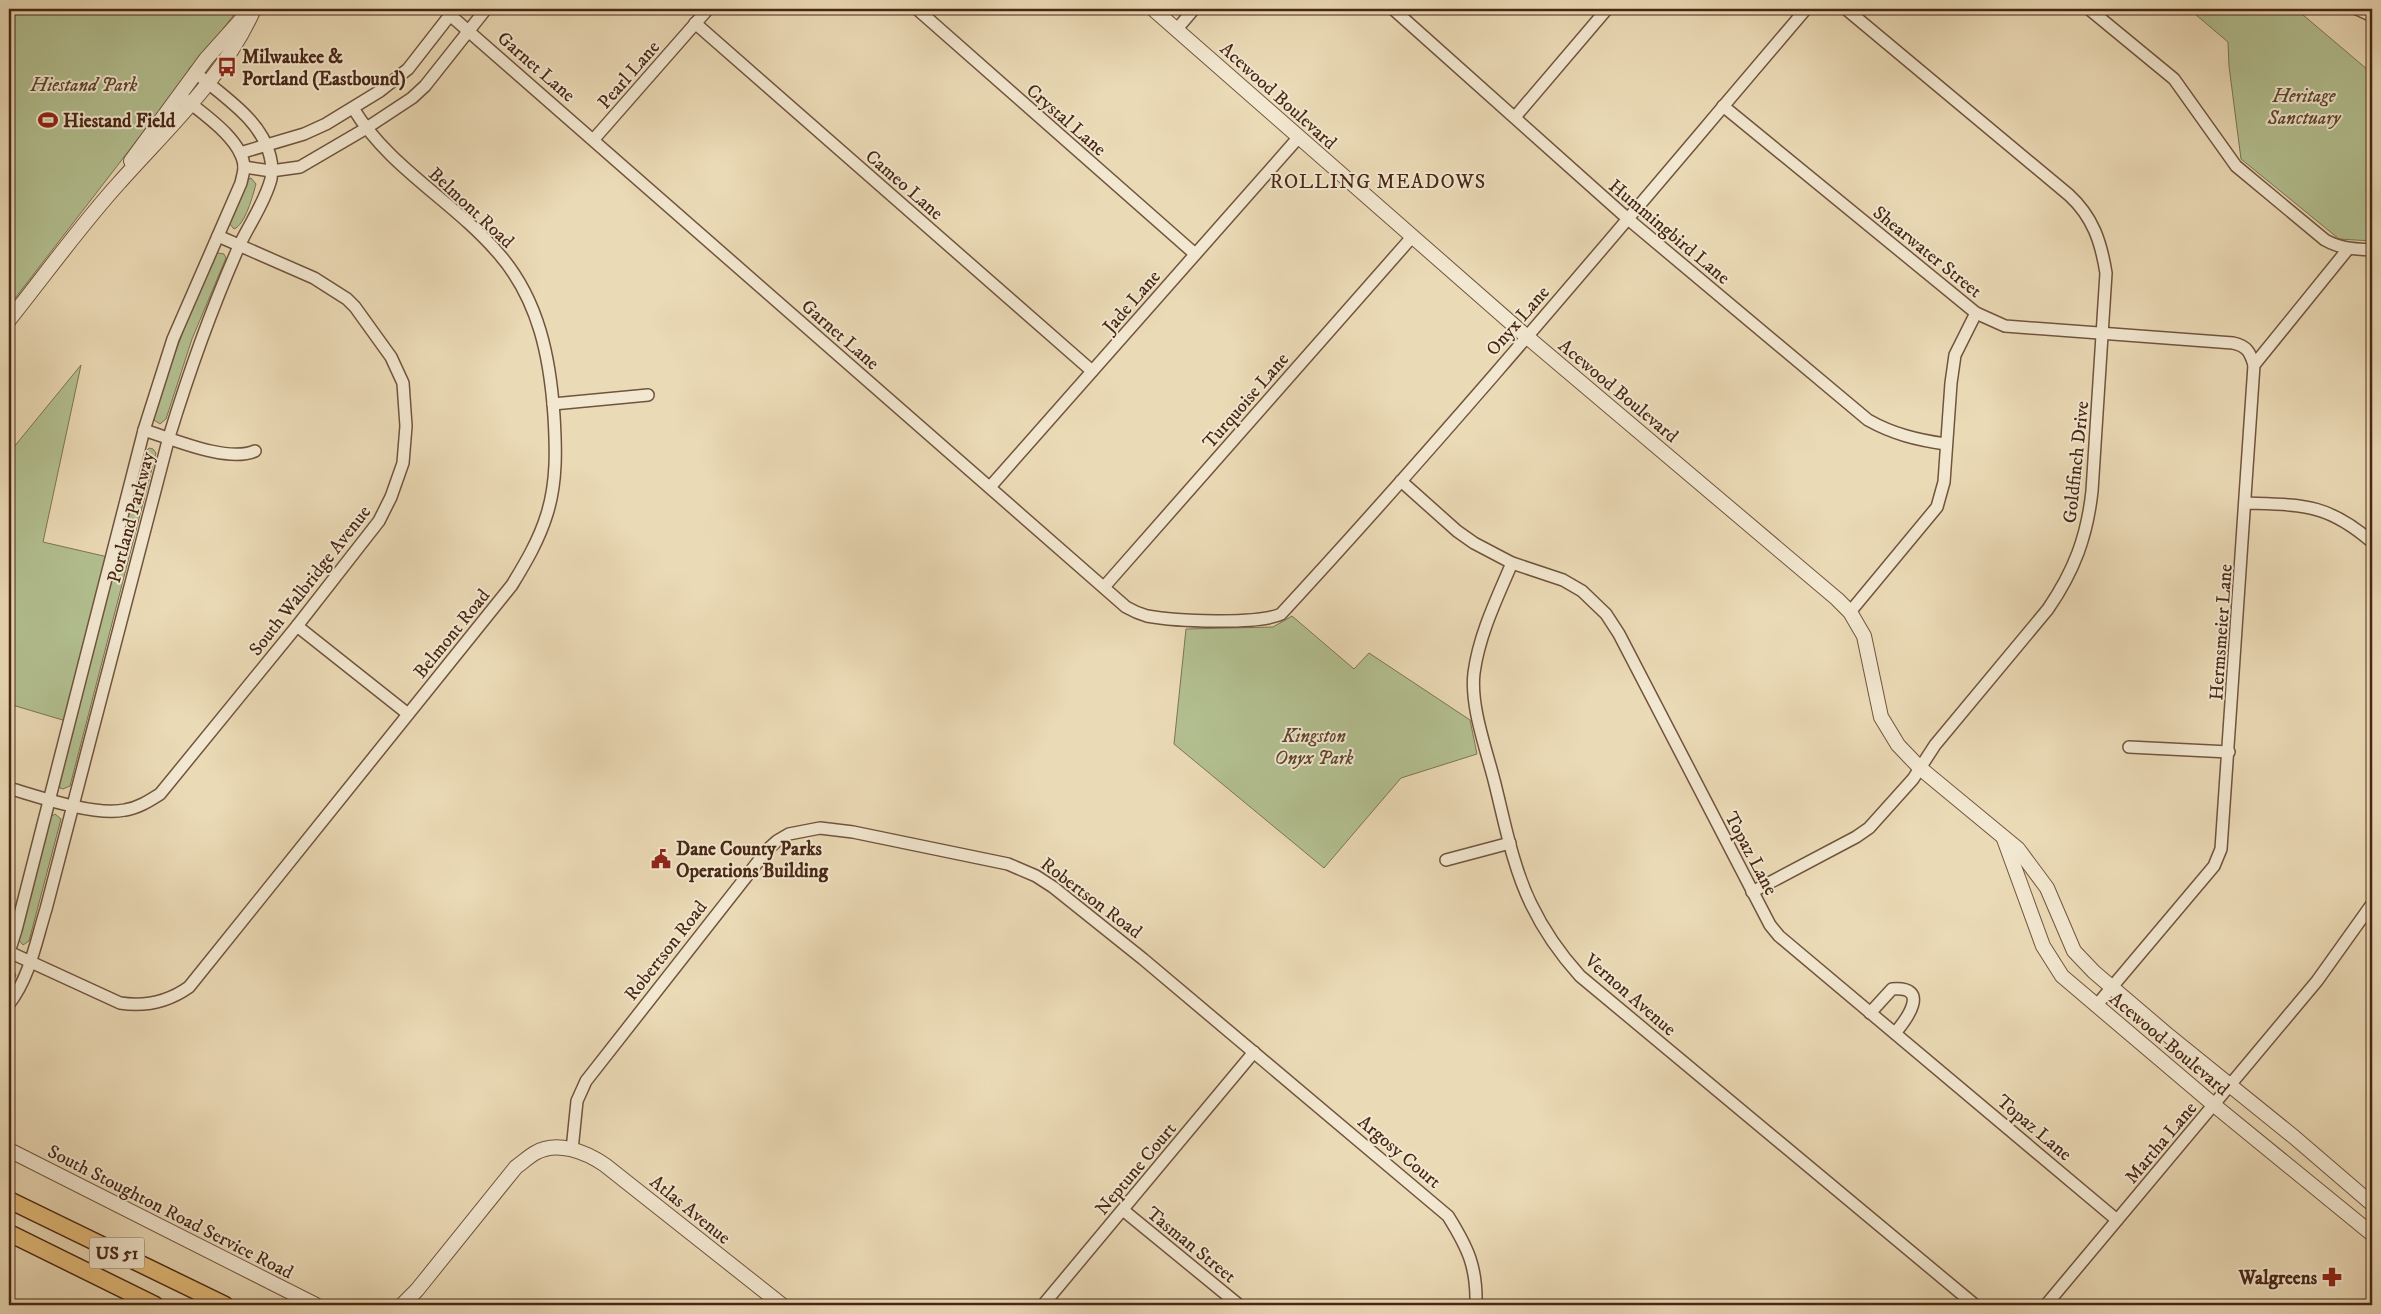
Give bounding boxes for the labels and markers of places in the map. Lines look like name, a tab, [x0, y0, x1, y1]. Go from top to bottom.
place label: Milwaukee & Portland (Eastbound)	[242, 46, 406, 91]
bus stop icon: Milwaukee & Portland (Eastbound)	[216, 56, 238, 78]
sports icon: Hiestand Field	[37, 109, 59, 131]
place label: Hiestand Field	[63, 110, 176, 133]
place label: Dane County Parks Operations Building	[676, 838, 829, 883]
public building icon: Dane County Parks Operations Building	[650, 848, 672, 870]
pharmacy icon: Walgreens	[2321, 1266, 2343, 1288]
place label: Walgreens	[2238, 1267, 2318, 1290]

